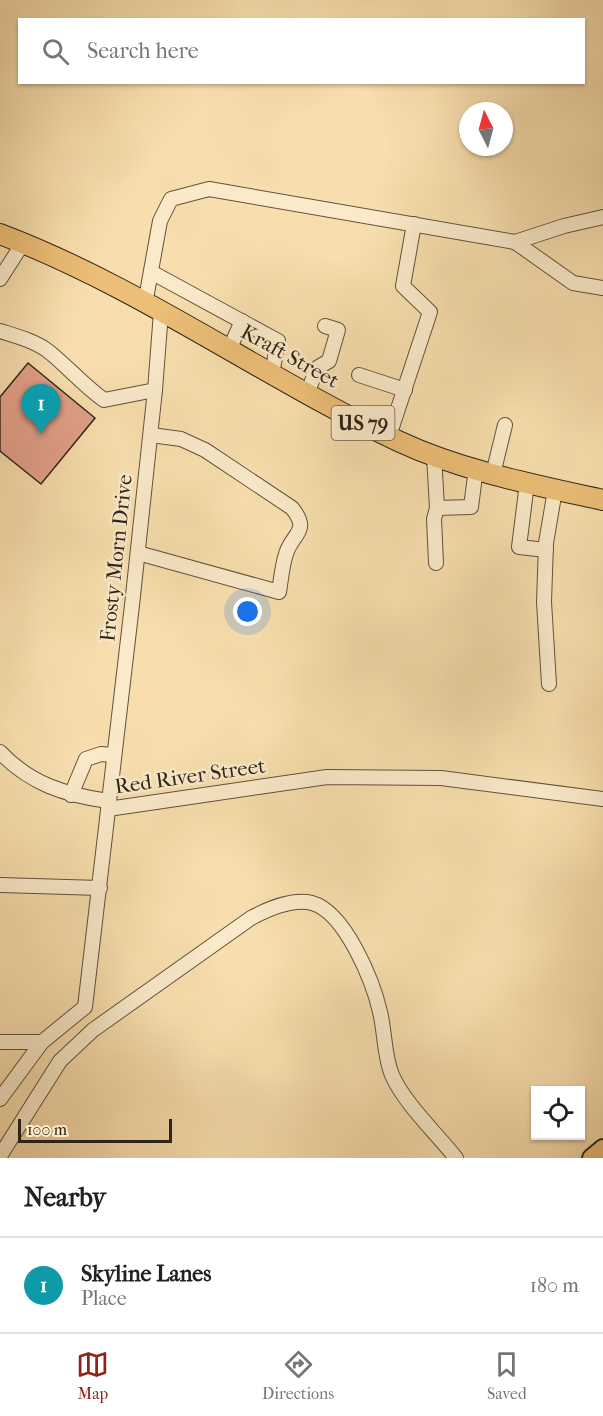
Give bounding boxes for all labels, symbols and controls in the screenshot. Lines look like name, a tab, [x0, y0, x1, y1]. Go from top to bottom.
search box	[18, 18, 585, 84]
icon: search	[39, 35, 72, 68]
text: Search here	[87, 38, 199, 64]
north arrow	[459, 102, 513, 156]
street label: Kraft Street	[237, 319, 344, 393]
pin: 1	[22, 384, 60, 434]
road number: US 79	[332, 406, 394, 440]
street label: Frosty Morn Drive	[95, 473, 137, 643]
your location	[233, 597, 262, 626]
street label: Red River Street	[113, 753, 267, 798]
map controls	[531, 1086, 585, 1140]
button: locate	[531, 1086, 585, 1140]
scale bar	[18, 1116, 172, 1144]
text: 100 m	[27, 1120, 67, 1139]
text: Nearby	[24, 1182, 106, 1213]
text: Skyline Lanes	[81, 1261, 211, 1287]
text: 1	[40, 1274, 47, 1297]
text: 180 m	[530, 1274, 579, 1297]
text: Place	[81, 1287, 127, 1310]
tab: Map	[76, 1348, 109, 1403]
tab: Directions	[262, 1348, 334, 1403]
tab: Saved	[487, 1348, 527, 1403]

